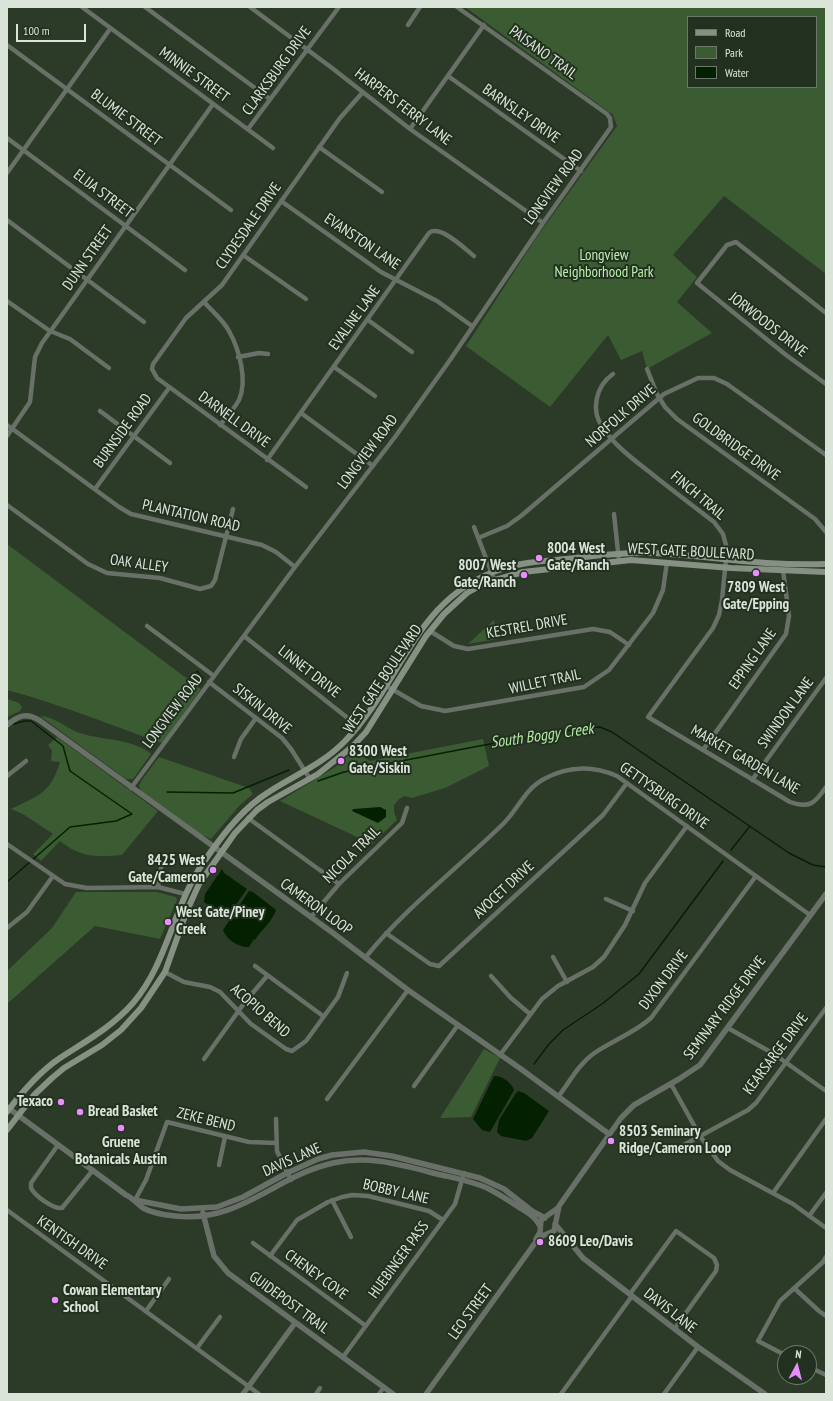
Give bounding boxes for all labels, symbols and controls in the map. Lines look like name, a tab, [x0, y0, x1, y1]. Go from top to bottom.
scale bar	[18, 16, 88, 42]
legend	[687, 16, 817, 88]
street label: PAISANO TRAIL	[505, 22, 581, 84]
text: 100 m	[23, 23, 50, 38]
street label: CLARKSBURG DRIVE	[239, 23, 315, 119]
text: Road	[725, 25, 745, 40]
street label: MINNIE STREET	[155, 44, 233, 106]
text: Park	[725, 45, 743, 60]
street label: HARPERS FERRY LANE	[351, 65, 455, 149]
text: Water	[725, 65, 749, 80]
street label: BARNSLEY DRIVE	[479, 81, 563, 147]
street label: BLUMIE STREET	[87, 86, 165, 150]
street label: LONGVIEW ROAD	[521, 146, 587, 228]
street label: ELIJA STREET	[70, 166, 136, 222]
street label: CLYDESDALE DRIVE	[212, 179, 286, 273]
street label: EVANSTON LANE	[321, 210, 403, 274]
street label: DUNN STREET	[59, 222, 117, 294]
park label: Longview Neighborhood Park	[554, 247, 654, 282]
street label: EVALINE LANE	[326, 282, 384, 354]
street label: JORWOODS DRIVE	[725, 289, 811, 361]
street label: NORFOLK DRIVE	[582, 381, 660, 451]
street label: DARNELL DRIVE	[195, 388, 273, 452]
street label: BURNSIDE ROAD	[90, 390, 156, 472]
street label: GOLDBRIDGE DRIVE	[689, 409, 783, 485]
street label: LONGVIEW ROAD	[334, 411, 402, 493]
street label: FINCH TRAIL	[667, 468, 729, 524]
street label: PLANTATION ROAD	[140, 496, 242, 536]
place label: 8004 West Gate/Ranch	[547, 540, 609, 575]
street label: WEST GATE BOULEVARD	[627, 540, 755, 564]
street label: OAK ALLEY	[109, 551, 169, 577]
marker: 8004 West Gate/Ranch	[534, 553, 544, 563]
place label: 8007 West Gate/Ranch	[454, 557, 516, 592]
marker: 7809 West Gate/Epping	[751, 568, 761, 578]
marker: 8007 West Gate/Ranch	[519, 570, 529, 580]
place label: 7809 West Gate/Epping	[723, 579, 789, 614]
street label: KESTREL DRIVE	[485, 611, 569, 643]
street label: WEST GATE BOULEVARD	[340, 621, 426, 737]
street label: EPPING LANE	[726, 625, 780, 693]
street label: LINNET DRIVE	[274, 642, 344, 702]
street label: WILLET TRAIL	[508, 666, 582, 698]
street label: LONGVIEW ROAD	[139, 670, 207, 752]
street label: SWINDON LANE	[754, 674, 818, 752]
street label: SISKIN DRIVE	[229, 680, 295, 738]
water label: South Boggy Creek	[489, 719, 595, 753]
street label: MARKET GARDEN LANE	[687, 722, 803, 798]
place label: 8300 West Gate/Siskin	[349, 743, 410, 778]
marker: 8300 West Gate/Siskin	[336, 756, 346, 766]
street label: GETTYSBURG DRIVE	[616, 759, 712, 833]
street label: NICOLA TRAIL	[320, 823, 384, 887]
place label: 8425 West Gate/Cameron	[128, 852, 205, 887]
street label: AVOCET DRIVE	[470, 857, 538, 923]
marker: 8425 West Gate/Cameron	[208, 865, 218, 875]
street label: CAMERON LOOP	[277, 875, 355, 939]
place label: West Gate/Piney Creek	[176, 904, 264, 939]
marker: West Gate/Piney Creek	[163, 917, 173, 927]
street label: DIXON DRIVE	[636, 947, 692, 1013]
street label: SEMINARY RIDGE DRIVE	[680, 953, 770, 1063]
street label: ACOPIO BEND	[227, 980, 293, 1042]
street label: KEARSARGE DRIVE	[740, 1010, 812, 1098]
place label: Texaco	[17, 1093, 53, 1111]
marker: Texaco	[56, 1097, 66, 1107]
place label: Bread Basket	[88, 1103, 158, 1121]
street label: ZEKE BEND	[175, 1104, 237, 1136]
marker: Bread Basket	[75, 1107, 85, 1117]
marker: Gruene Botanicals Austin	[116, 1123, 126, 1133]
place label: 8503 Seminary Ridge/Cameron Loop	[619, 1123, 731, 1158]
place label: Gruene Botanicals Austin	[75, 1134, 167, 1169]
marker: 8503 Seminary Ridge/Cameron Loop	[606, 1136, 616, 1146]
street label: DAVIS LANE	[260, 1139, 324, 1181]
street label: BOBBY LANE	[361, 1176, 431, 1208]
street label: KENTISH DRIVE	[33, 1212, 111, 1274]
street label: HUEBINGER PASS	[365, 1218, 433, 1302]
place label: 8609 Leo/Davis	[548, 1233, 633, 1251]
marker: 8609 Leo/Davis	[535, 1237, 545, 1247]
street label: CHENEY COVE	[281, 1246, 351, 1304]
street label: GUIDEPOST TRAIL	[245, 1268, 333, 1338]
street label: LEO STREET	[445, 1281, 497, 1343]
place label: Cowan Elementary School	[63, 1282, 162, 1317]
street label: DAVIS LANE	[640, 1285, 700, 1337]
marker: Cowan Elementary School	[50, 1295, 60, 1305]
north arrow	[777, 1345, 817, 1385]
text: N	[795, 1347, 802, 1361]

